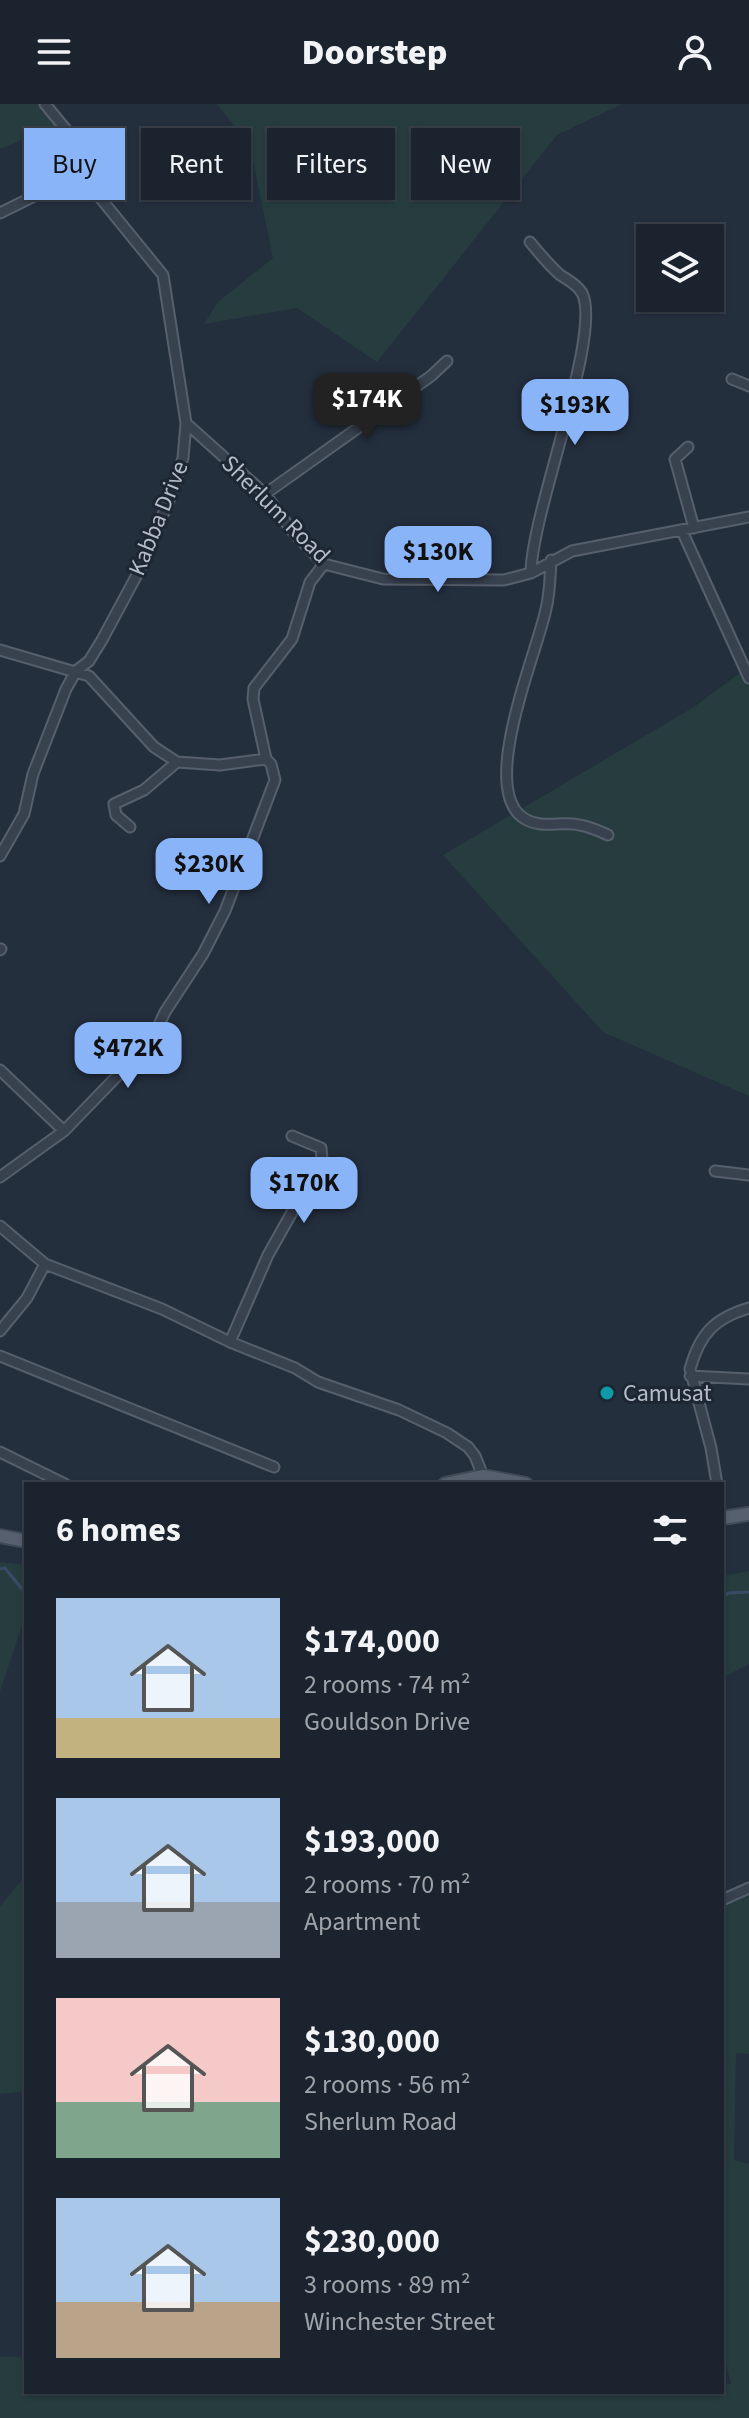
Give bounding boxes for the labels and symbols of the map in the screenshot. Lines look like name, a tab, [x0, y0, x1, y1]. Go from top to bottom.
pin: $174K	[311, 373, 423, 441]
pin: $193K	[519, 379, 631, 447]
street label: Sherlum Road	[213, 447, 338, 572]
street label: Kabba Drive	[120, 455, 197, 581]
pin: $130K	[382, 526, 494, 594]
pin: $230K	[153, 838, 265, 906]
pin: $472K	[72, 1022, 184, 1090]
pin: $170K	[248, 1157, 360, 1225]
place label: Camusat	[623, 1376, 712, 1411]
marker: Camusat	[598, 1384, 616, 1402]

